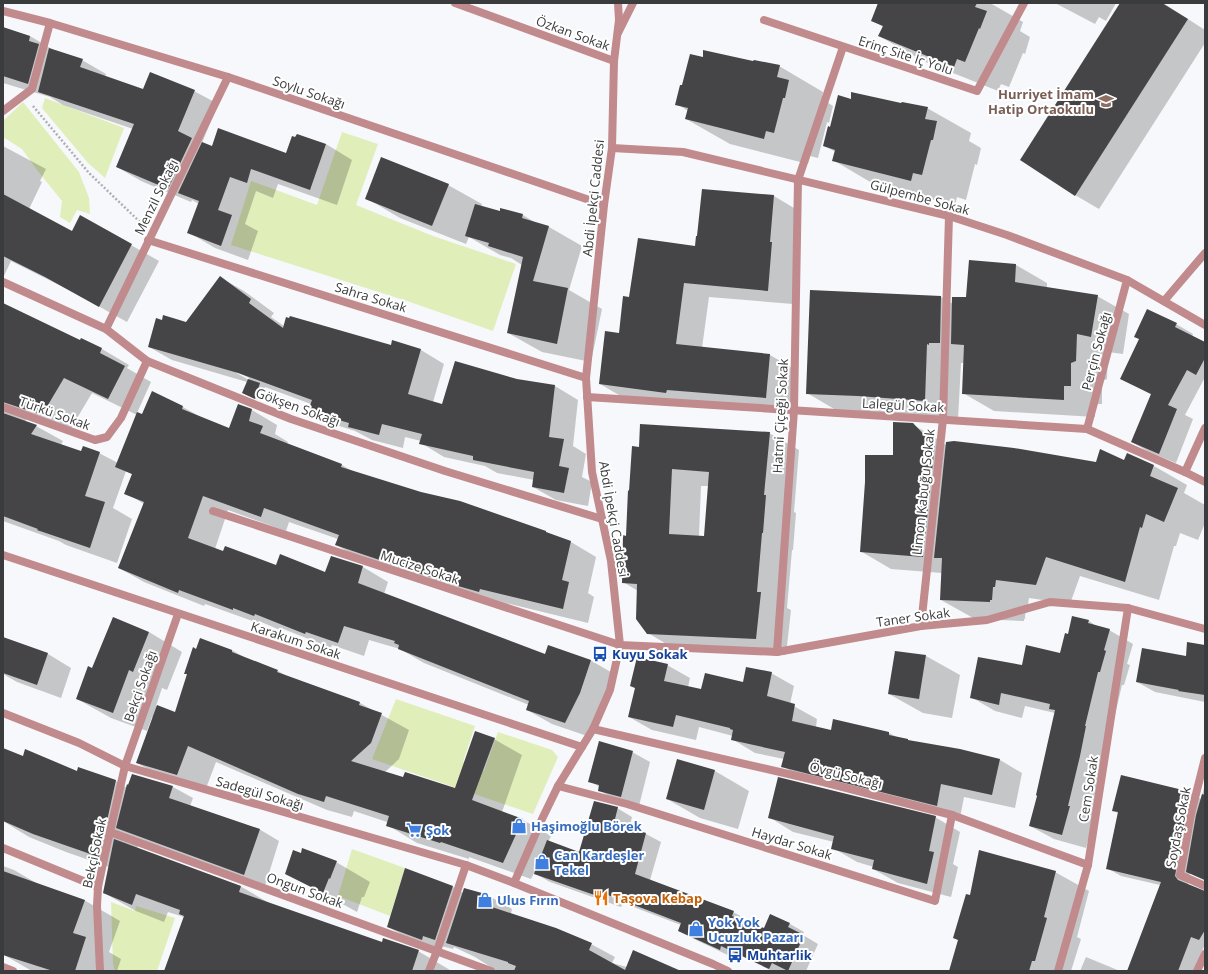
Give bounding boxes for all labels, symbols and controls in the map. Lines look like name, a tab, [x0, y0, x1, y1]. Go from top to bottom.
street label: Özkan Sokak	[534, 11, 613, 55]
street label: Erinç Site İç Yolu	[856, 31, 956, 79]
street label: Soylu Sokağı	[270, 71, 348, 113]
place label: Hurriyet İmam Hatip Ortaokulu	[988, 85, 1094, 118]
school or university icon: Hurriyet İmam Hatip Ortaokulu	[1097, 92, 1115, 110]
street label: Abdi İpekçi Caddesi	[578, 139, 608, 257]
street label: Menzil Sokağı	[130, 156, 182, 238]
street label: Gülpembe Sokak	[868, 175, 972, 219]
street label: Sahra Sokak	[333, 278, 409, 316]
street label: Perçin Sokağı	[1077, 310, 1115, 392]
street label: Hatmi Çiçeği Sokak	[768, 358, 792, 474]
street label: Gökşen Sokağı	[253, 383, 343, 431]
street label: Türkü Sokak	[17, 392, 93, 434]
street label: Lalegül Sokak	[862, 394, 945, 416]
street label: Limon Kabuğu Sokak	[907, 428, 939, 556]
street label: Abdi İpekçi Caddesi	[595, 460, 633, 578]
street label: Mucize Sokak	[378, 546, 462, 588]
street label: Taner Sokak	[875, 603, 951, 631]
street label: Karakum Sokak	[249, 617, 344, 663]
bus stop icon: Kuyu Sokak	[591, 645, 609, 663]
place label: Kuyu Sokak	[612, 645, 689, 663]
street label: Bekçi Sokağı	[119, 648, 161, 724]
street label: Cem Sokak	[1074, 754, 1102, 823]
street label: Övgü Sokağı	[808, 757, 884, 793]
street label: Sadegül Sokağı	[214, 772, 306, 814]
street label: Soydaş Sokak	[1161, 785, 1195, 869]
street label: Bekçi Sokak	[78, 816, 110, 890]
shop icon: Haşimoğlu Börek	[510, 817, 528, 835]
place label: Haşimoğlu Börek	[531, 817, 643, 835]
supermarket icon: Şok	[405, 821, 423, 839]
place label: Şok	[426, 821, 450, 839]
street label: Haydar Sokak	[750, 822, 834, 864]
place label: Can Kardeşler Tekel	[554, 846, 644, 879]
shop icon: Can Kardeşler Tekel	[533, 853, 551, 871]
street label: Ongun Sokak	[264, 868, 346, 912]
restaurant icon: Taşova Kebap	[592, 889, 610, 907]
place label: Taşova Kebap	[613, 889, 702, 907]
shop icon: Ulus Fırın	[476, 891, 494, 909]
place label: Ulus Fırın	[497, 891, 559, 909]
place label: Yok Yok Ucuzluk Pazarı	[708, 913, 803, 946]
shop icon: Yok Yok Ucuzluk Pazarı	[687, 920, 705, 938]
bus stop icon: Muhtarlik	[726, 946, 744, 964]
place label: Muhtarlik	[747, 946, 813, 964]

